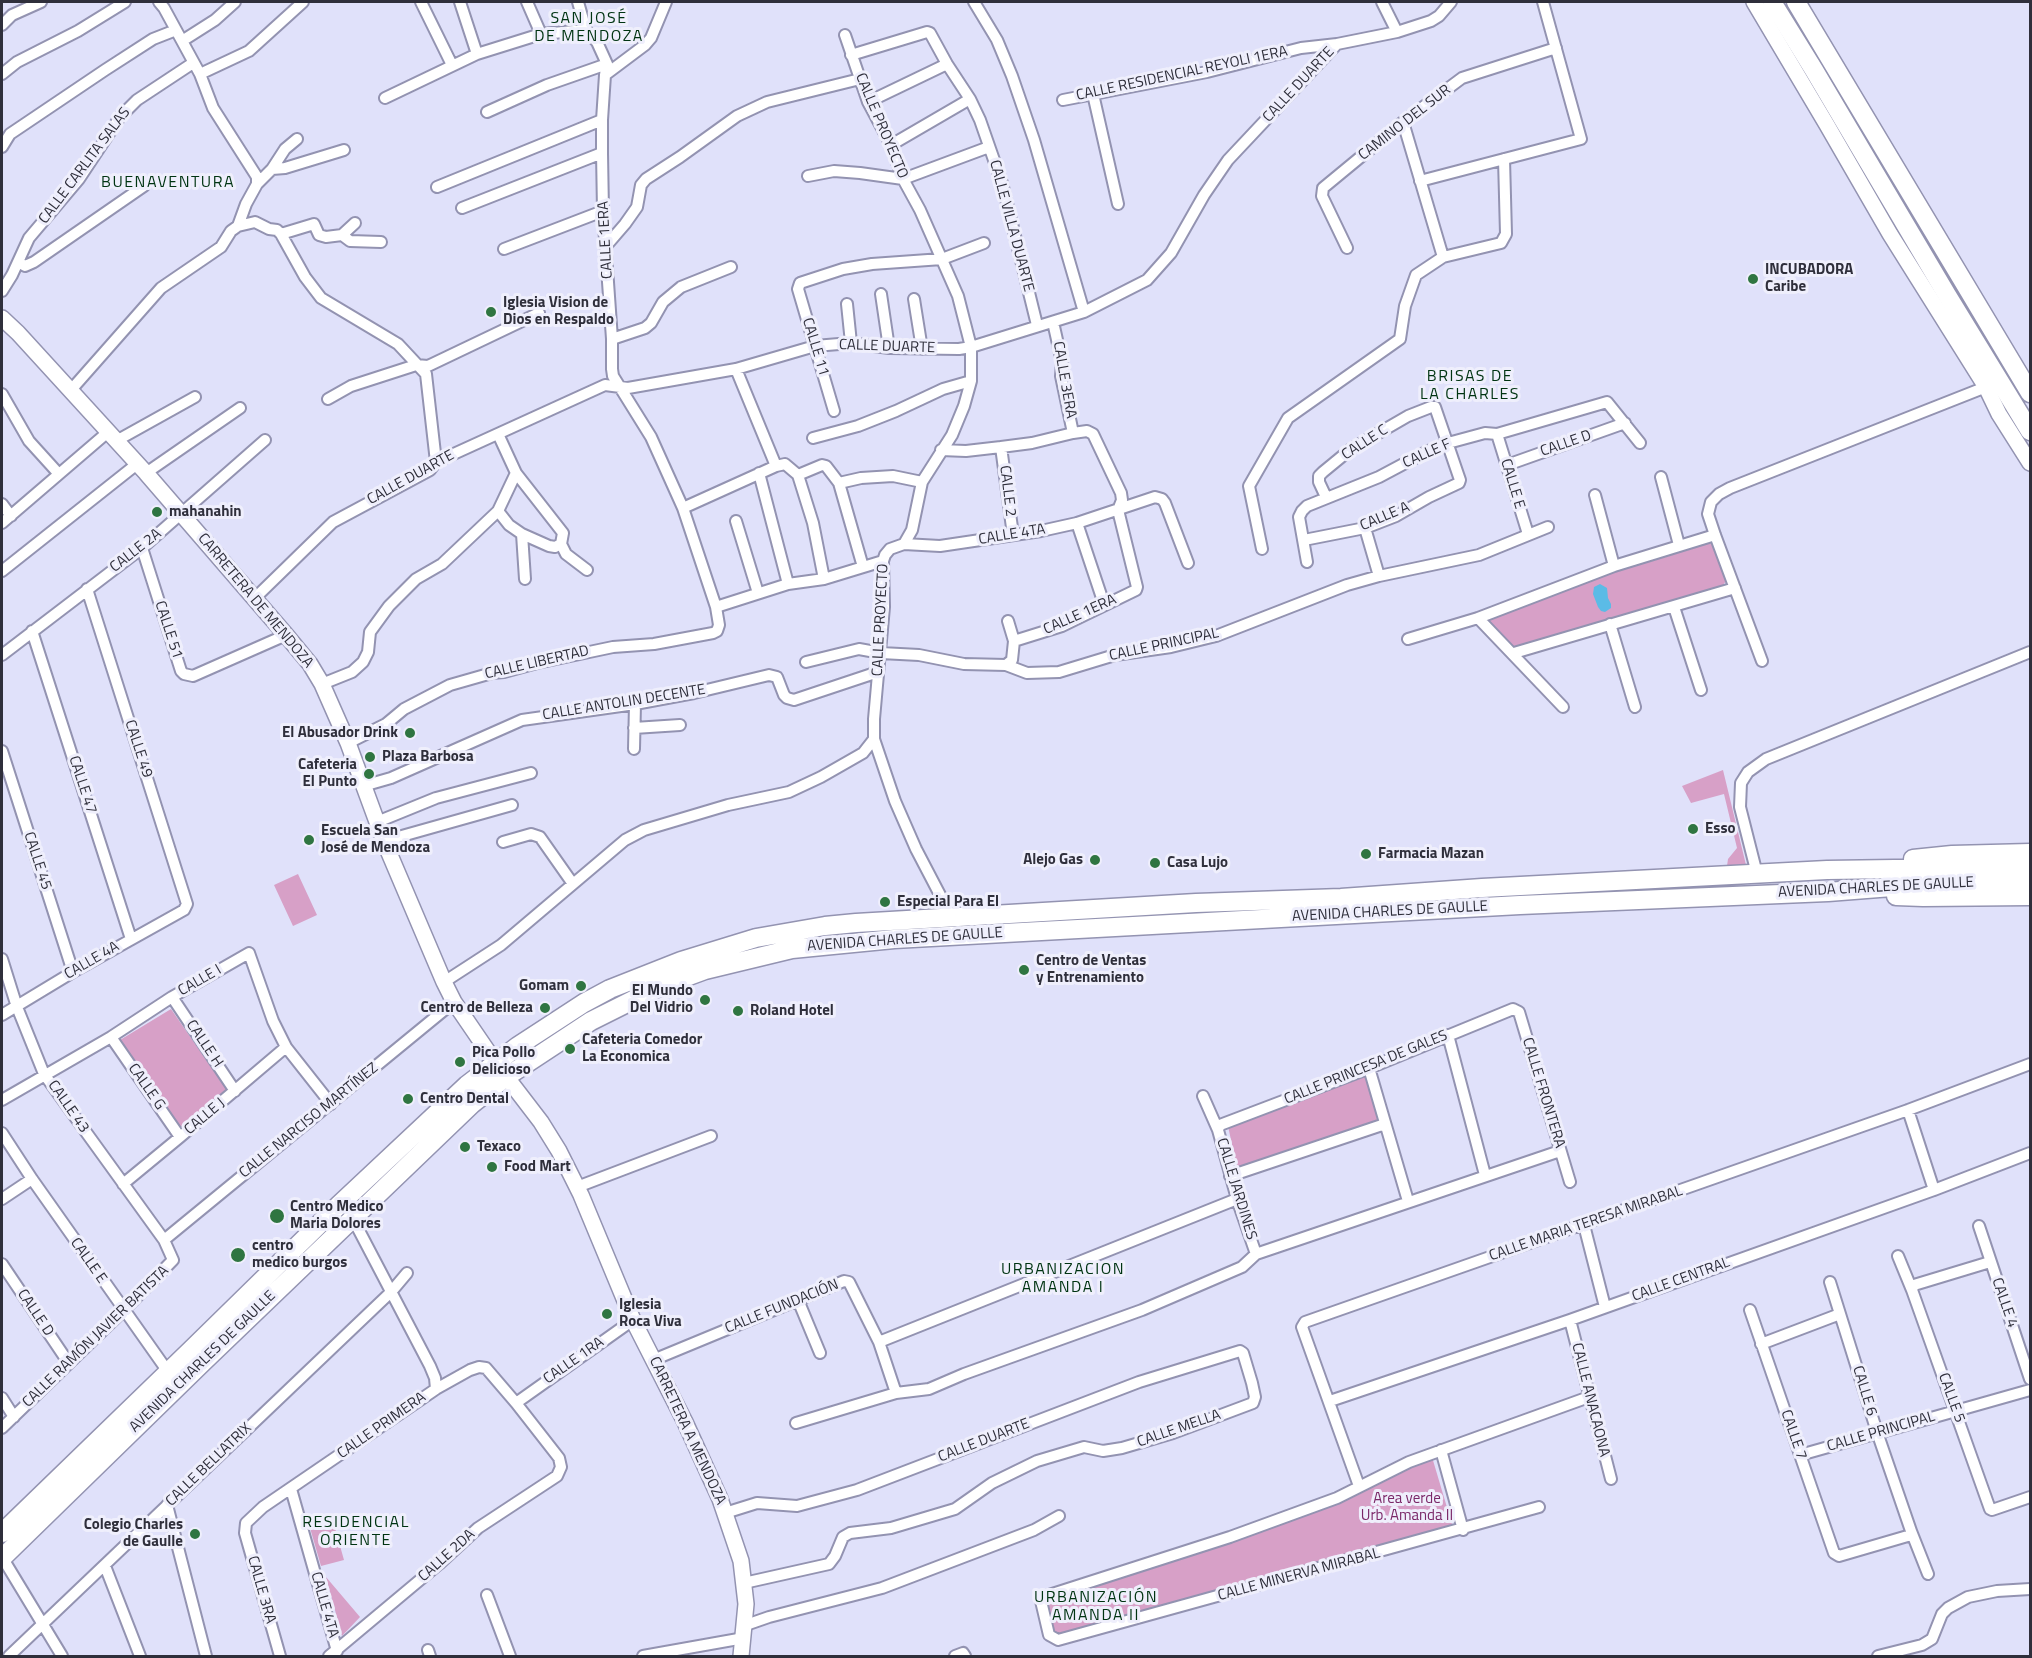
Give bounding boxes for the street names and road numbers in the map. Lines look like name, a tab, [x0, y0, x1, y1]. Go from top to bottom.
street label: CALLE RESIDENCIAL REYOLI 1ERA	[1075, 43, 1289, 105]
street label: CALLE DUARTE	[1260, 44, 1338, 126]
street label: CALLE PROYECTO	[851, 71, 911, 181]
street label: CAMINO DEL SUR	[1355, 81, 1455, 165]
street label: CALLE CARLITA SALAS	[35, 104, 135, 228]
street label: CALLE VILLA DUARTE	[985, 158, 1037, 294]
street label: CALLE 1ERA	[595, 201, 617, 279]
street label: CALLE 11	[798, 316, 832, 378]
street label: CALLE DUARTE	[838, 336, 936, 358]
street label: CALLE 3ERA	[1048, 340, 1080, 420]
street label: CALLE C	[1339, 422, 1391, 464]
street label: CALLE D	[1538, 427, 1594, 461]
street label: CALLE F	[1400, 435, 1454, 473]
street label: CALLE DUARTE	[364, 447, 458, 509]
street label: CALLE E	[1496, 457, 1528, 511]
street label: CALLE 2	[995, 464, 1019, 518]
street label: CALLE A	[1358, 499, 1412, 535]
street label: CALLE 4TA	[977, 521, 1047, 549]
street label: CALLE 2A	[107, 525, 165, 577]
street label: CARRETERA DE MENDOZA	[193, 530, 317, 672]
street label: CALLE PROYECTO	[869, 563, 893, 677]
street label: CALLE 1ERA	[1041, 591, 1119, 639]
street label: CALLE 51	[150, 599, 186, 661]
street label: CALLE PRINCIPAL	[1108, 625, 1220, 665]
street label: CALLE LIBERTAD	[483, 642, 591, 684]
street label: CALLE ANTOLIN DECENTE	[541, 681, 707, 725]
street label: CALLE 49	[120, 718, 156, 780]
street label: CALLE 47	[64, 754, 100, 816]
street label: CALLE 45	[19, 830, 55, 892]
street label: AVENIDA CHARLES DE GAULLE	[1778, 874, 1974, 902]
street label: AVENIDA CHARLES DE GAULLE	[1292, 898, 1488, 926]
street label: AVENIDA CHARLES DE GAULLE	[807, 924, 1003, 956]
street label: CALLE 4A	[61, 938, 123, 984]
street label: CALLE I	[175, 962, 225, 1000]
street label: CALLE H	[182, 1017, 226, 1071]
street label: CALLE PRINCESA DE GALES	[1282, 1027, 1450, 1109]
street label: CALLE FRONTERA	[1518, 1036, 1568, 1150]
street label: CALLE NARCISO MARTÍNEZ	[236, 1059, 382, 1183]
street label: CALLE G	[124, 1060, 168, 1114]
street label: CALLE 43	[43, 1077, 93, 1137]
street label: CALLE J	[181, 1095, 229, 1139]
street label: CALLE JARDINES	[1212, 1136, 1260, 1242]
street label: CALLE MARIA TERESA MIRABAL	[1487, 1182, 1685, 1266]
street label: CALLE E	[66, 1235, 110, 1287]
street label: CALLE CENTRAL	[1630, 1254, 1732, 1306]
street label: CALLE RAMÓN JAVIER BATISTA	[19, 1262, 173, 1412]
street label: CALLE FUNDACIÓN	[723, 1276, 841, 1338]
street label: CALLE 4	[1987, 1276, 2021, 1330]
street label: CALLE D	[13, 1286, 57, 1340]
street label: AVENIDA CHARLES DE GAULLE	[126, 1287, 280, 1437]
street label: CALLE 1RA	[540, 1334, 608, 1388]
street label: CALLE ANACAONA	[1567, 1341, 1613, 1459]
street label: CARRETERA A MENDOZA	[645, 1354, 729, 1508]
street label: CALLE 6	[1848, 1364, 1880, 1418]
street label: CALLE 5	[1934, 1371, 1968, 1425]
street label: CALLE PRIMERA	[334, 1389, 430, 1463]
street label: CALLE MELLA	[1135, 1406, 1223, 1452]
street label: CALLE 7	[1776, 1408, 1810, 1462]
street label: CALLE PRINCIPAL	[1825, 1408, 1937, 1456]
street label: CALLE DUARTE	[936, 1415, 1032, 1467]
street label: CALLE BELLATRIX	[162, 1419, 256, 1511]
street label: CALLE 2DA	[415, 1526, 479, 1586]
street label: CALLE MINERVA MIRABAL	[1216, 1545, 1382, 1605]
street label: CALLE 3RA	[243, 1554, 279, 1626]
street label: CALLE 4TA	[306, 1570, 342, 1640]

